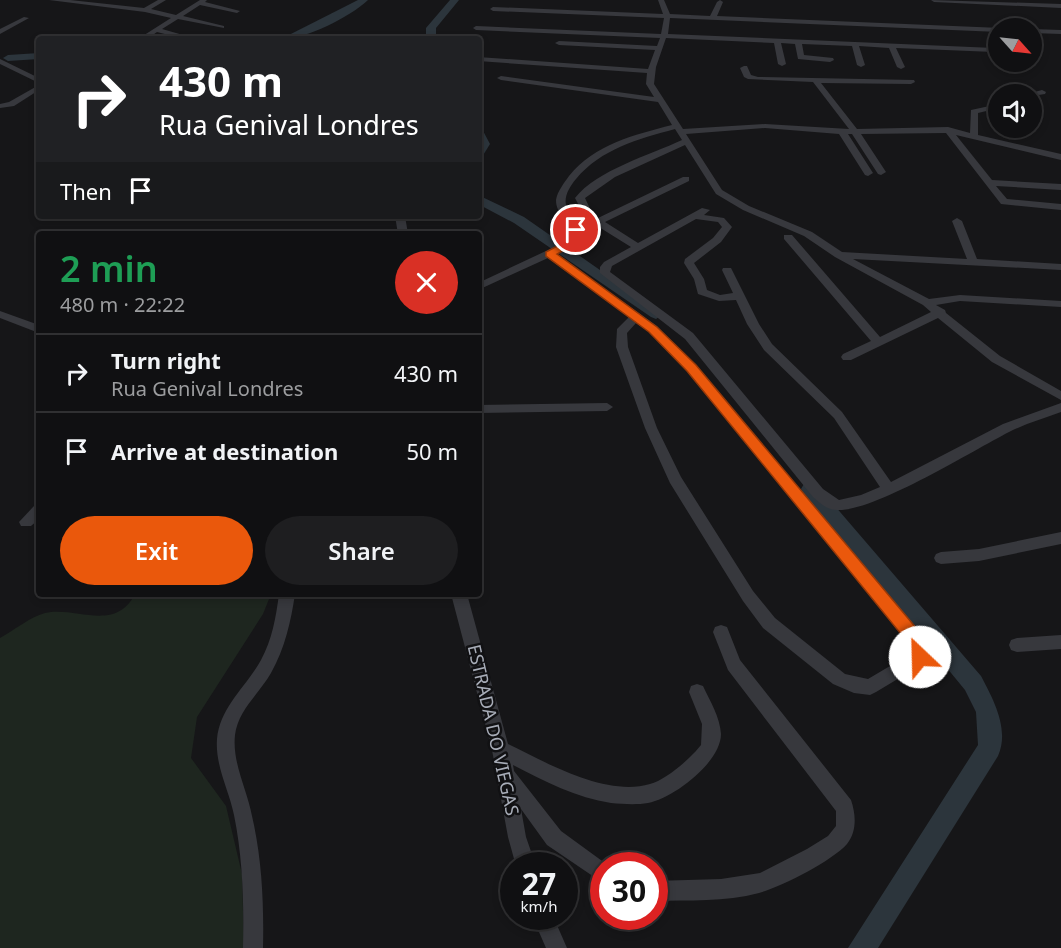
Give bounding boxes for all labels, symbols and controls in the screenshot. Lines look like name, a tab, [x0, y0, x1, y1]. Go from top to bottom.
north arrow	[988, 18, 1042, 72]
map controls	[988, 18, 1042, 138]
text: 430 m	[159, 52, 283, 109]
icon: right	[60, 60, 138, 138]
button: sound	[988, 84, 1042, 138]
text: Rua Genival Londres	[159, 106, 419, 143]
icon: arrive	[124, 174, 157, 207]
text: Then	[60, 176, 112, 206]
pin	[550, 204, 601, 255]
icon: arrive	[559, 213, 592, 246]
text: 2 min	[60, 244, 158, 293]
button: close	[395, 251, 458, 314]
text: 480 m · 22:22	[60, 291, 185, 318]
text: Turn right	[111, 345, 221, 375]
icon: right	[60, 357, 93, 390]
text: 430 m	[394, 358, 458, 388]
text: Rua Genival Londres	[111, 375, 303, 402]
icon: arrive	[60, 435, 93, 468]
text: Arrive at destination	[111, 436, 338, 466]
text: 50 m	[407, 436, 458, 466]
button: Exit	[60, 516, 253, 585]
button: Share	[265, 516, 458, 585]
position arrow	[888, 625, 952, 689]
street label: ESTRADA DO VIEGAS	[463, 642, 525, 818]
speed limit sign: 30	[590, 852, 668, 930]
text: 27	[522, 863, 556, 904]
text: km/h	[521, 896, 557, 916]

